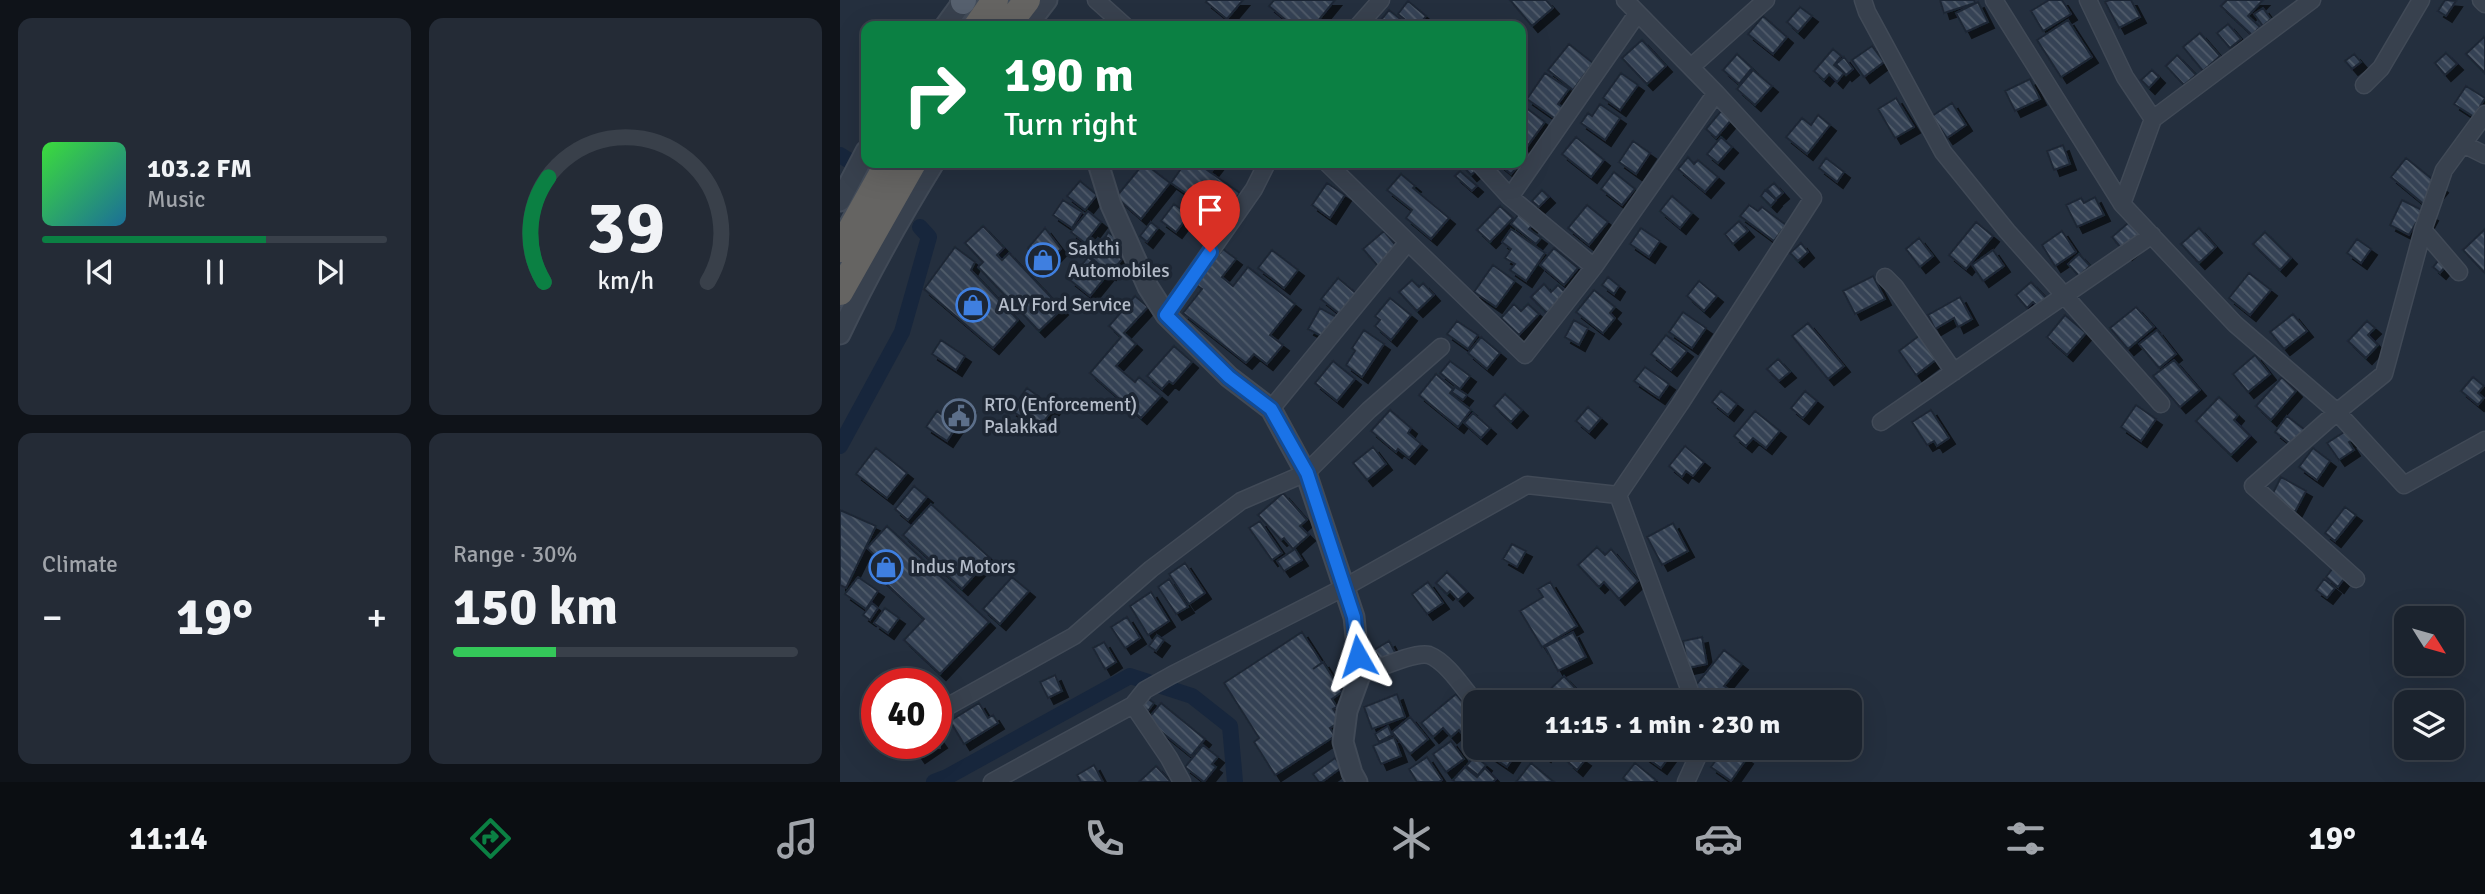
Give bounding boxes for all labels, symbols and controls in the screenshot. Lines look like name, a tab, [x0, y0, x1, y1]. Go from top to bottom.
text: 190 m	[1004, 45, 1134, 105]
icon: right	[889, 49, 980, 140]
text: Turn right	[1004, 105, 1137, 144]
text: 103.2 FM	[147, 153, 252, 185]
pin	[1180, 180, 1240, 252]
text: Music	[147, 185, 205, 214]
text: 39	[586, 185, 665, 274]
icon: arrive	[1191, 191, 1229, 229]
place label: Sakthi Automobiles	[1068, 237, 1170, 283]
shop icon: Sakthi Automobiles	[1024, 241, 1062, 279]
icon: previous	[81, 253, 119, 291]
icon: pause	[196, 253, 234, 291]
icon: next	[311, 253, 349, 291]
text: km/h	[597, 265, 654, 296]
shop icon: ALY Ford Service	[954, 286, 992, 324]
place label: ALY Ford Service	[998, 293, 1131, 317]
place label: RTO (Enforcement) Palakkad	[984, 393, 1137, 439]
public building icon: RTO (Enforcement) Palakkad	[940, 397, 978, 435]
text: Range · 30%	[453, 540, 577, 569]
shop icon: Indus Motors	[867, 548, 905, 586]
text: Climate	[42, 550, 118, 579]
place label: Indus Motors	[910, 555, 1016, 579]
text: 150 km	[453, 575, 618, 639]
text: 19°	[176, 585, 253, 649]
text: −	[42, 594, 63, 641]
text: +	[366, 594, 387, 641]
north arrow	[2394, 606, 2464, 676]
map controls	[2394, 606, 2464, 760]
position arrow	[1321, 619, 1395, 693]
speed limit sign: 40	[861, 668, 952, 759]
button: layers	[2394, 690, 2464, 760]
text: 11:15 · 1 min · 230 m	[1545, 709, 1780, 741]
icon: directions	[466, 814, 515, 863]
icon: music	[773, 814, 822, 863]
icon: phone	[1080, 814, 1129, 863]
icon: climate	[1387, 814, 1436, 863]
icon: car	[1694, 814, 1743, 863]
icon: filters	[2001, 814, 2050, 863]
text: 11:14	[129, 819, 208, 858]
text: 19°	[2308, 819, 2356, 858]

